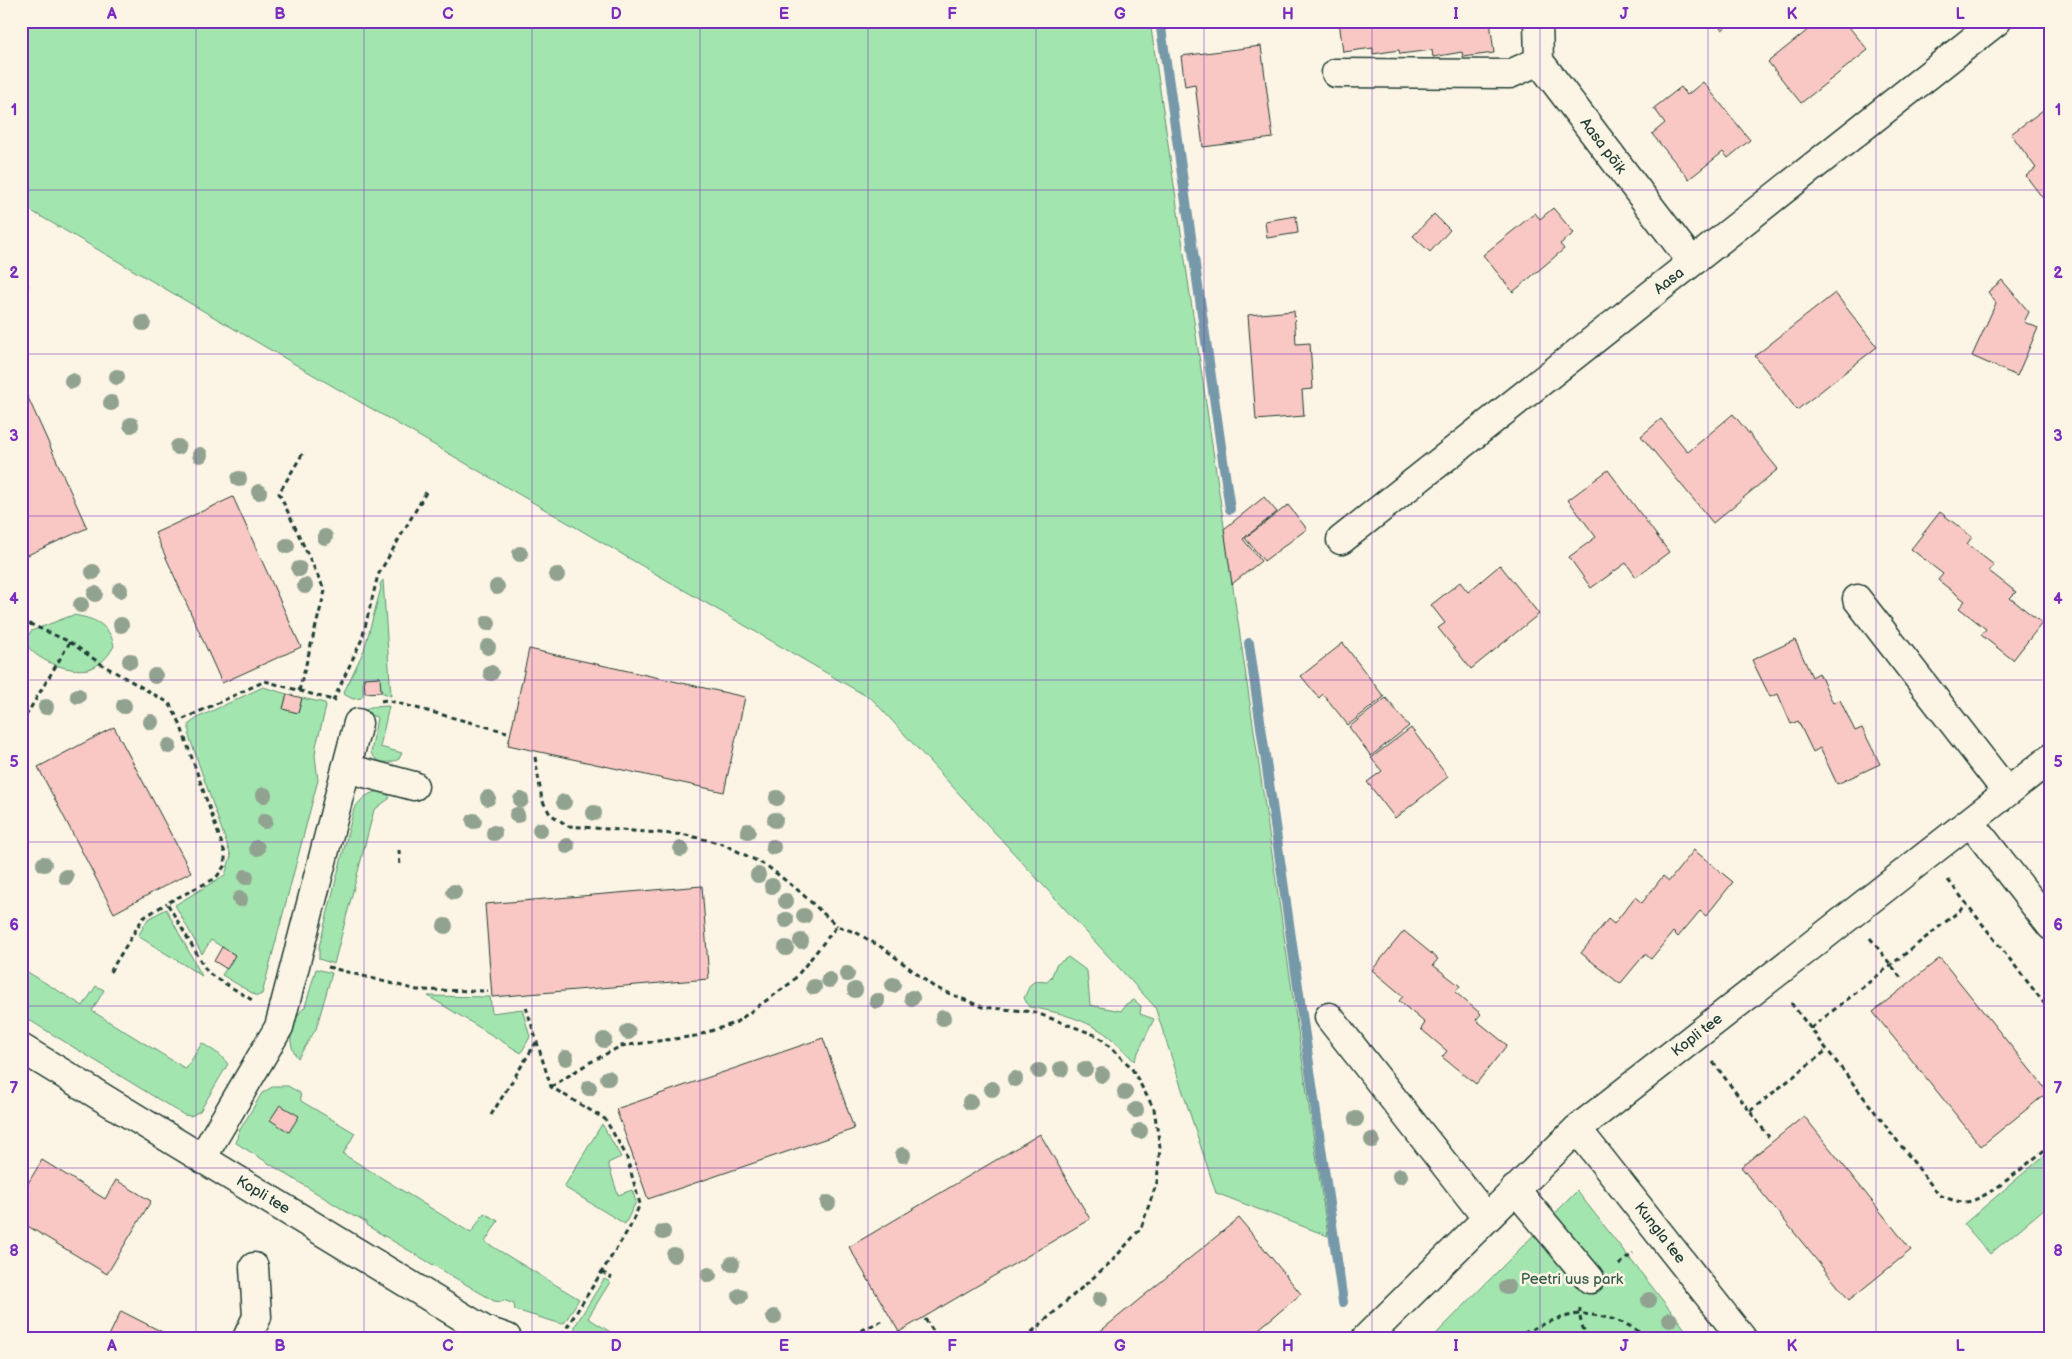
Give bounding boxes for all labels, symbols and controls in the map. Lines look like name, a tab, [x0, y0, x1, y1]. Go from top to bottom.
text: A	[106, 5, 117, 24]
text: B	[274, 5, 286, 24]
text: C	[442, 5, 454, 24]
text: D	[610, 5, 622, 24]
text: E	[779, 5, 789, 24]
text: F	[947, 5, 957, 24]
text: G	[1114, 5, 1126, 24]
text: H	[1282, 5, 1294, 24]
text: I	[1453, 5, 1459, 24]
text: J	[1620, 5, 1629, 24]
text: K	[1787, 5, 1798, 24]
text: L	[1955, 5, 1965, 24]
text: 1	[11, 101, 17, 120]
text: 1	[2055, 101, 2061, 120]
street label: Aasa põik	[1576, 114, 1631, 178]
street label: Aasa	[1650, 263, 1688, 299]
text: 2	[9, 264, 19, 283]
text: 2	[2053, 264, 2063, 283]
text: 3	[9, 427, 19, 446]
text: 3	[2053, 427, 2063, 446]
text: 4	[9, 590, 19, 609]
text: 4	[2053, 590, 2063, 609]
text: 5	[9, 753, 19, 772]
text: 5	[2053, 753, 2063, 772]
text: 6	[9, 916, 19, 935]
text: 6	[2053, 916, 2063, 935]
street label: Kopli tee	[1668, 1009, 1726, 1061]
text: 7	[10, 1079, 19, 1098]
text: 7	[2054, 1079, 2063, 1098]
street label: Kopli tee	[233, 1172, 294, 1219]
street label: Kungla tee	[1630, 1199, 1690, 1268]
text: 8	[9, 1242, 19, 1261]
text: 8	[2053, 1242, 2063, 1261]
park label: Peetri uus park	[1521, 1270, 1624, 1289]
text: A	[106, 1337, 117, 1356]
text: B	[274, 1337, 286, 1356]
text: C	[442, 1337, 454, 1356]
text: D	[610, 1337, 622, 1356]
text: E	[779, 1337, 789, 1356]
text: F	[947, 1337, 957, 1356]
text: G	[1114, 1337, 1126, 1356]
text: H	[1282, 1337, 1294, 1356]
text: I	[1453, 1337, 1459, 1356]
text: J	[1620, 1337, 1629, 1356]
text: K	[1787, 1337, 1798, 1356]
text: L	[1955, 1337, 1965, 1356]

